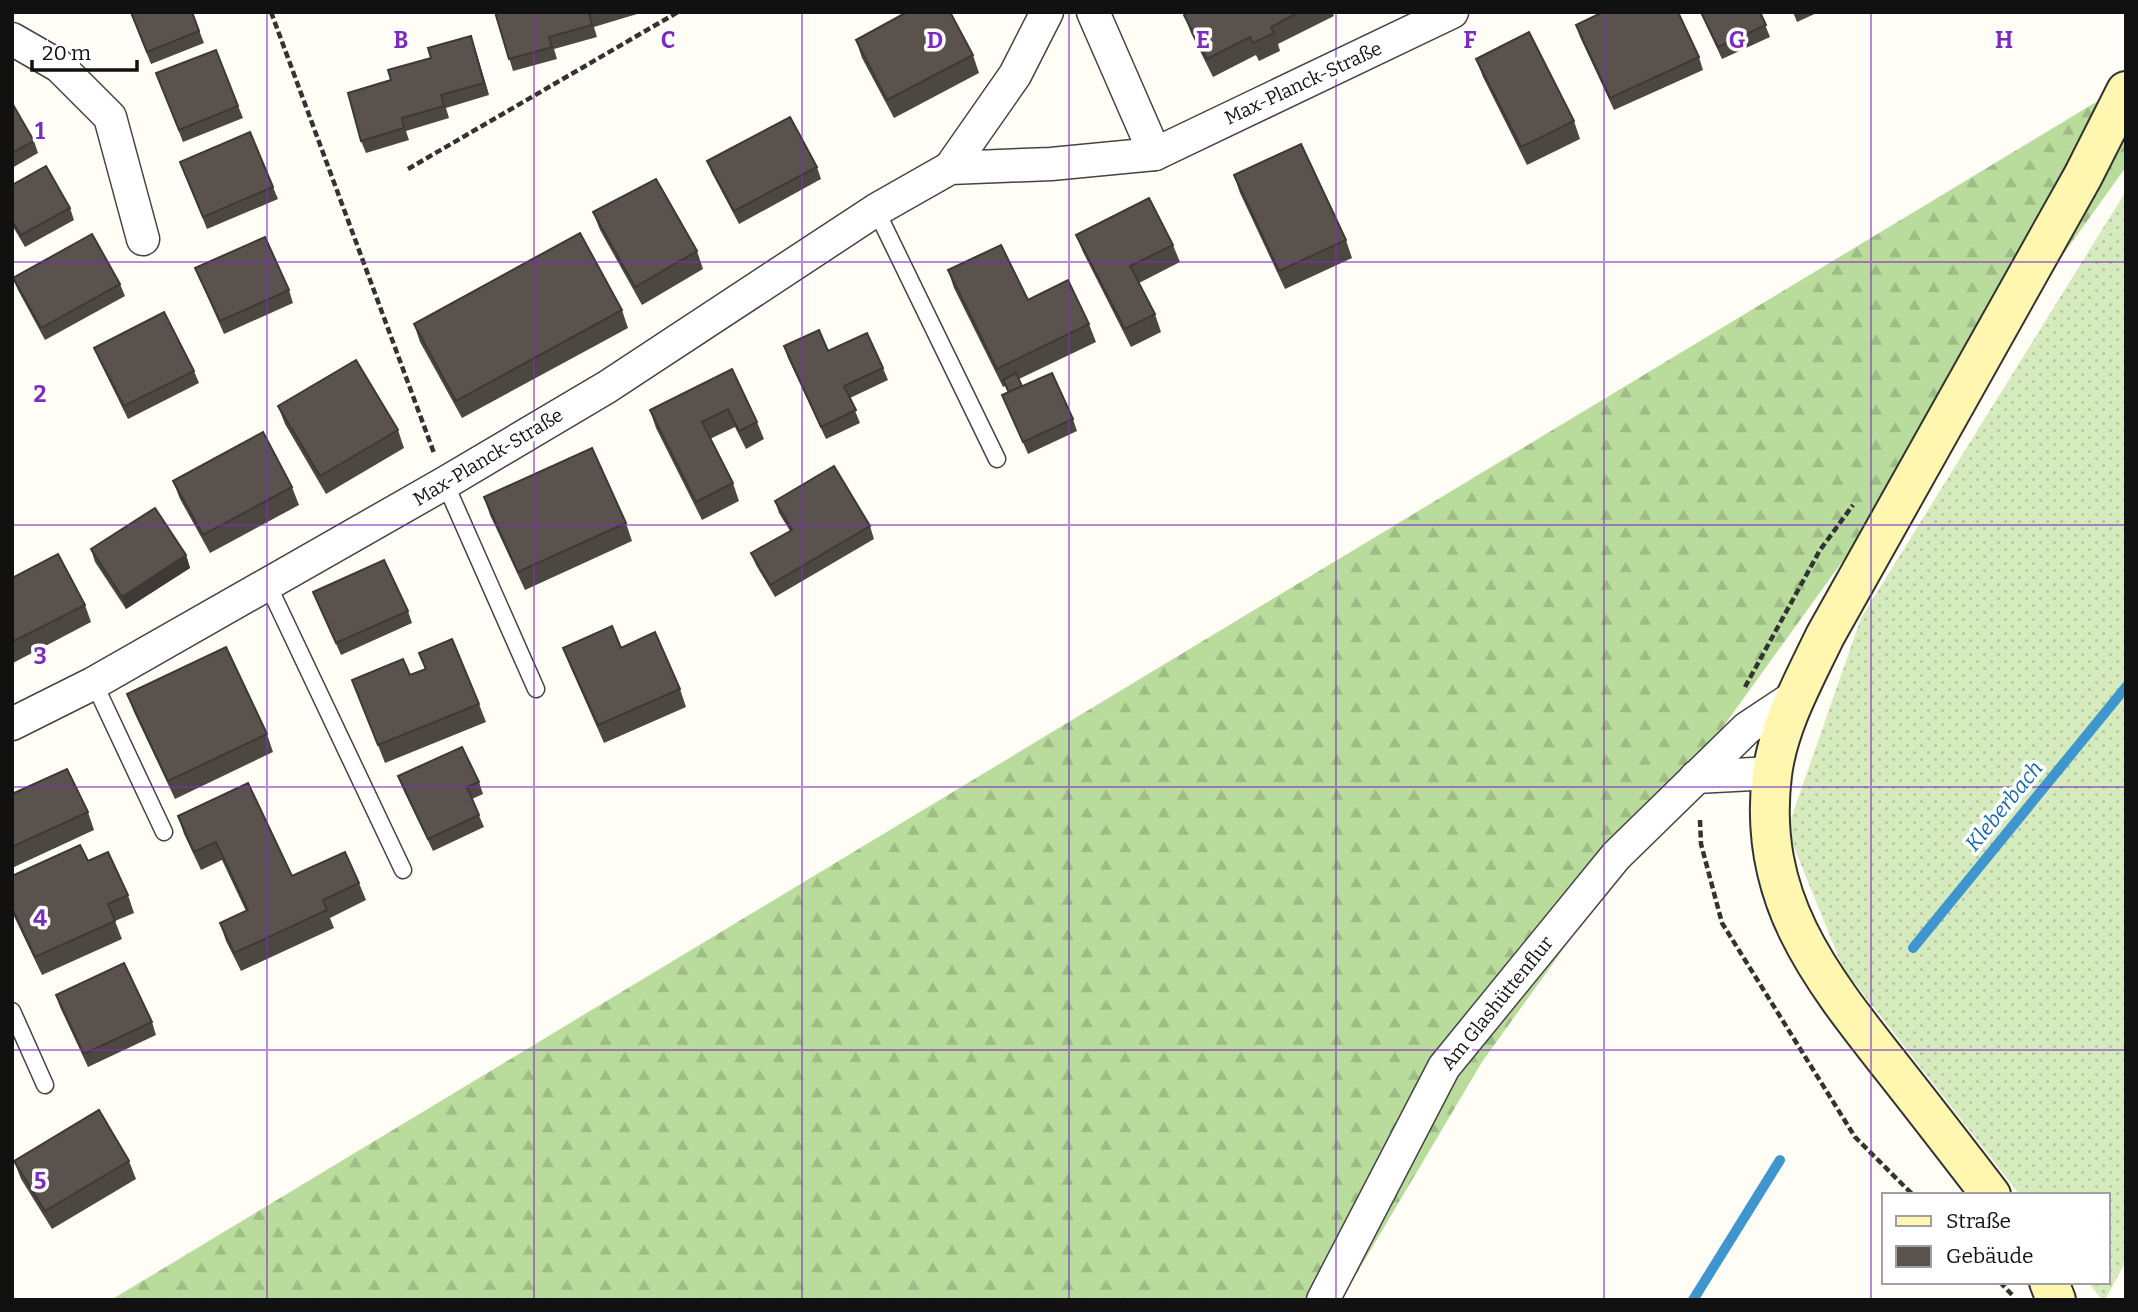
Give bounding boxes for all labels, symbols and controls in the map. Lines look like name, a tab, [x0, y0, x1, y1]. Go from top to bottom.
text: B	[394, 26, 408, 54]
text: C	[661, 26, 675, 54]
text: D	[927, 26, 943, 54]
text: E	[1196, 26, 1210, 54]
text: F	[1464, 26, 1477, 54]
text: G	[1729, 26, 1746, 54]
text: H	[1995, 26, 2013, 54]
scale bar	[32, 28, 136, 72]
street label: Max-Planck-Straße	[1221, 37, 1385, 129]
text: 20 m	[42, 40, 91, 66]
text: 1	[35, 117, 45, 145]
text: 2	[34, 380, 47, 408]
street label: Max-Planck-Straße	[409, 403, 567, 511]
text: 3	[33, 642, 47, 670]
water label: Kleberbach	[1960, 756, 2048, 856]
text: 4	[33, 904, 47, 932]
street label: Am Glashüttenflur	[1436, 931, 1558, 1075]
text: 5	[34, 1167, 46, 1195]
legend	[1882, 1193, 2110, 1284]
text: Straße	[1946, 1208, 2011, 1234]
text: Gebäude	[1946, 1243, 2034, 1269]

